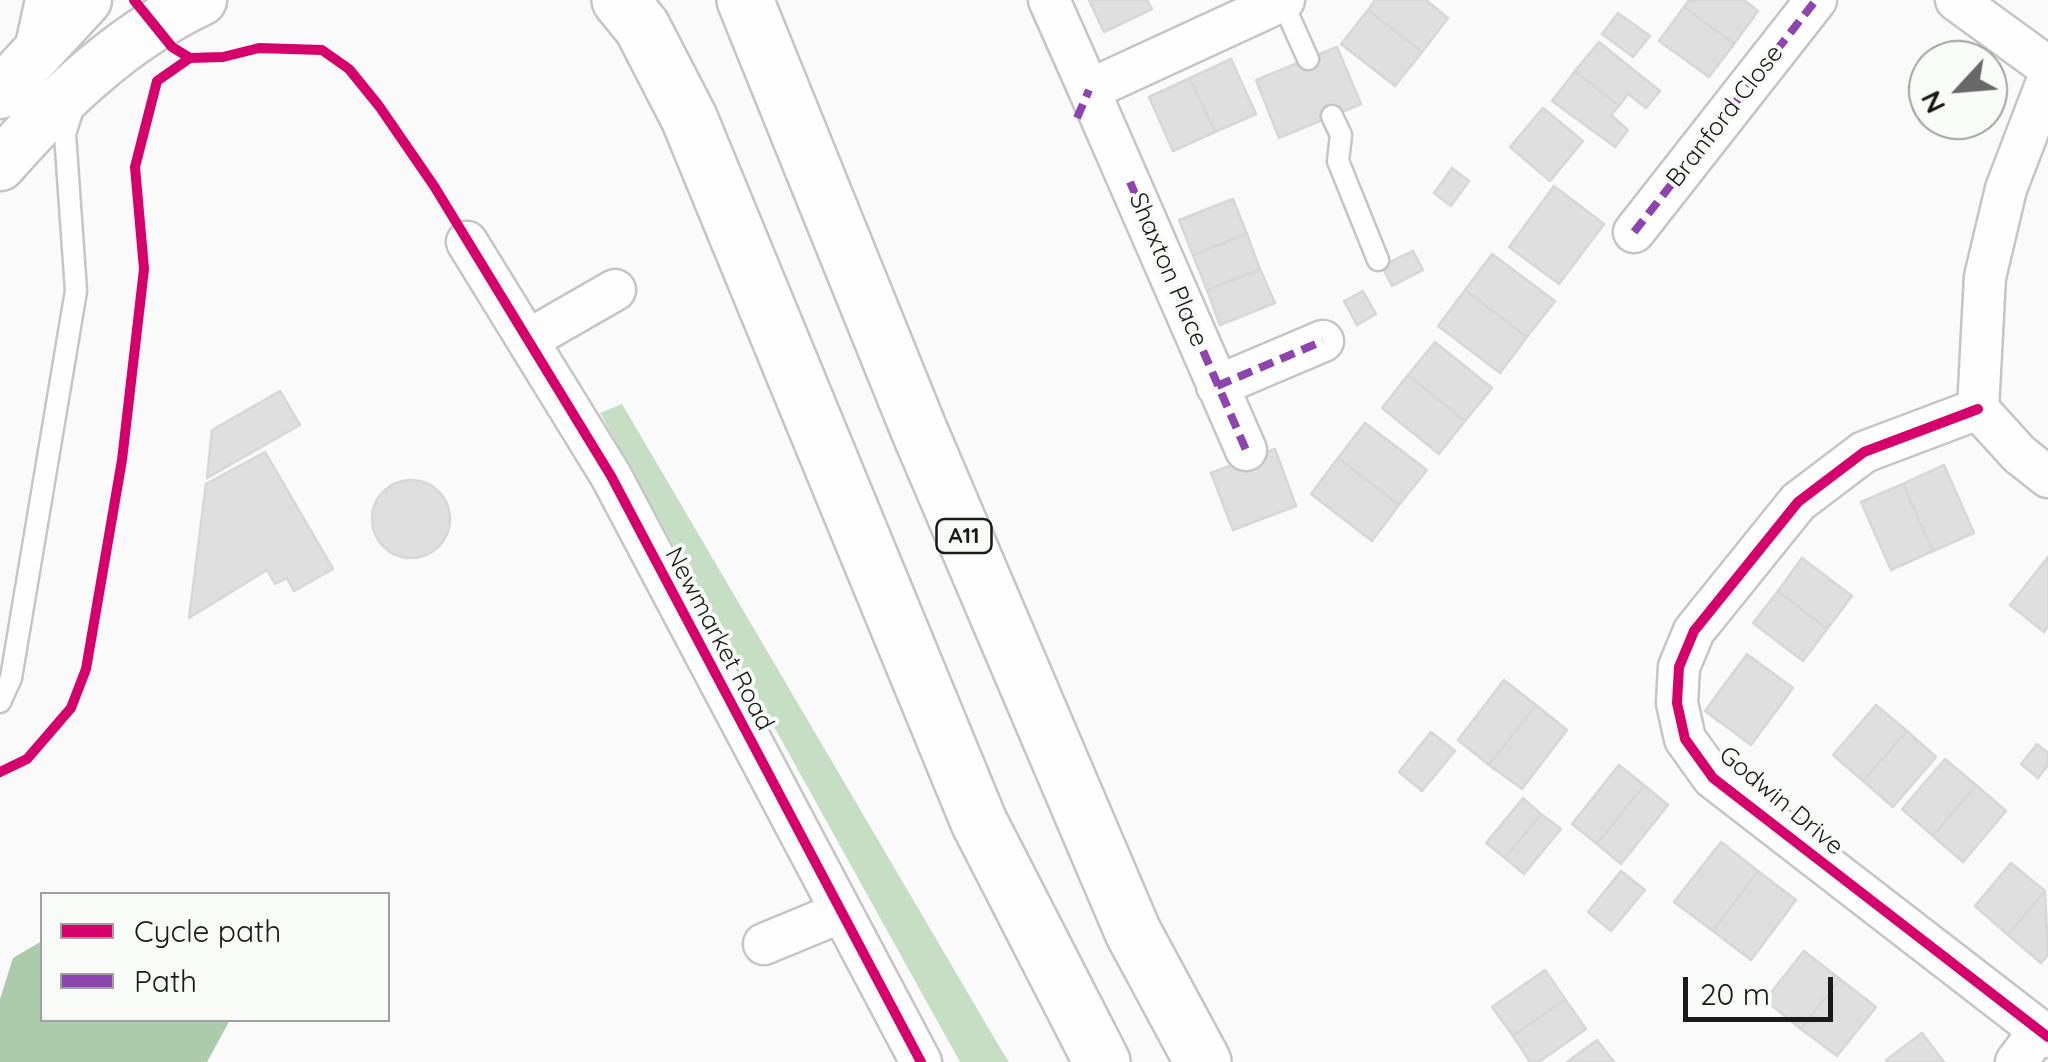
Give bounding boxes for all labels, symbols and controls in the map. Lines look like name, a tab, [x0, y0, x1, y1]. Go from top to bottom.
street label: Branford Close	[1660, 39, 1790, 193]
north arrow	[1908, 40, 2008, 140]
text: N	[1912, 86, 1953, 119]
street label: Shaxton Place	[1122, 188, 1214, 352]
road number: A11	[936, 519, 992, 553]
street label: Newmarket Road	[658, 542, 780, 736]
street label: Godwin Drive	[1713, 740, 1849, 862]
legend	[40, 892, 390, 1022]
text: Cycle path	[134, 912, 281, 950]
scale bar	[1688, 957, 1838, 1019]
text: Path	[134, 962, 197, 1000]
text: 20 m	[1700, 975, 1770, 1013]

